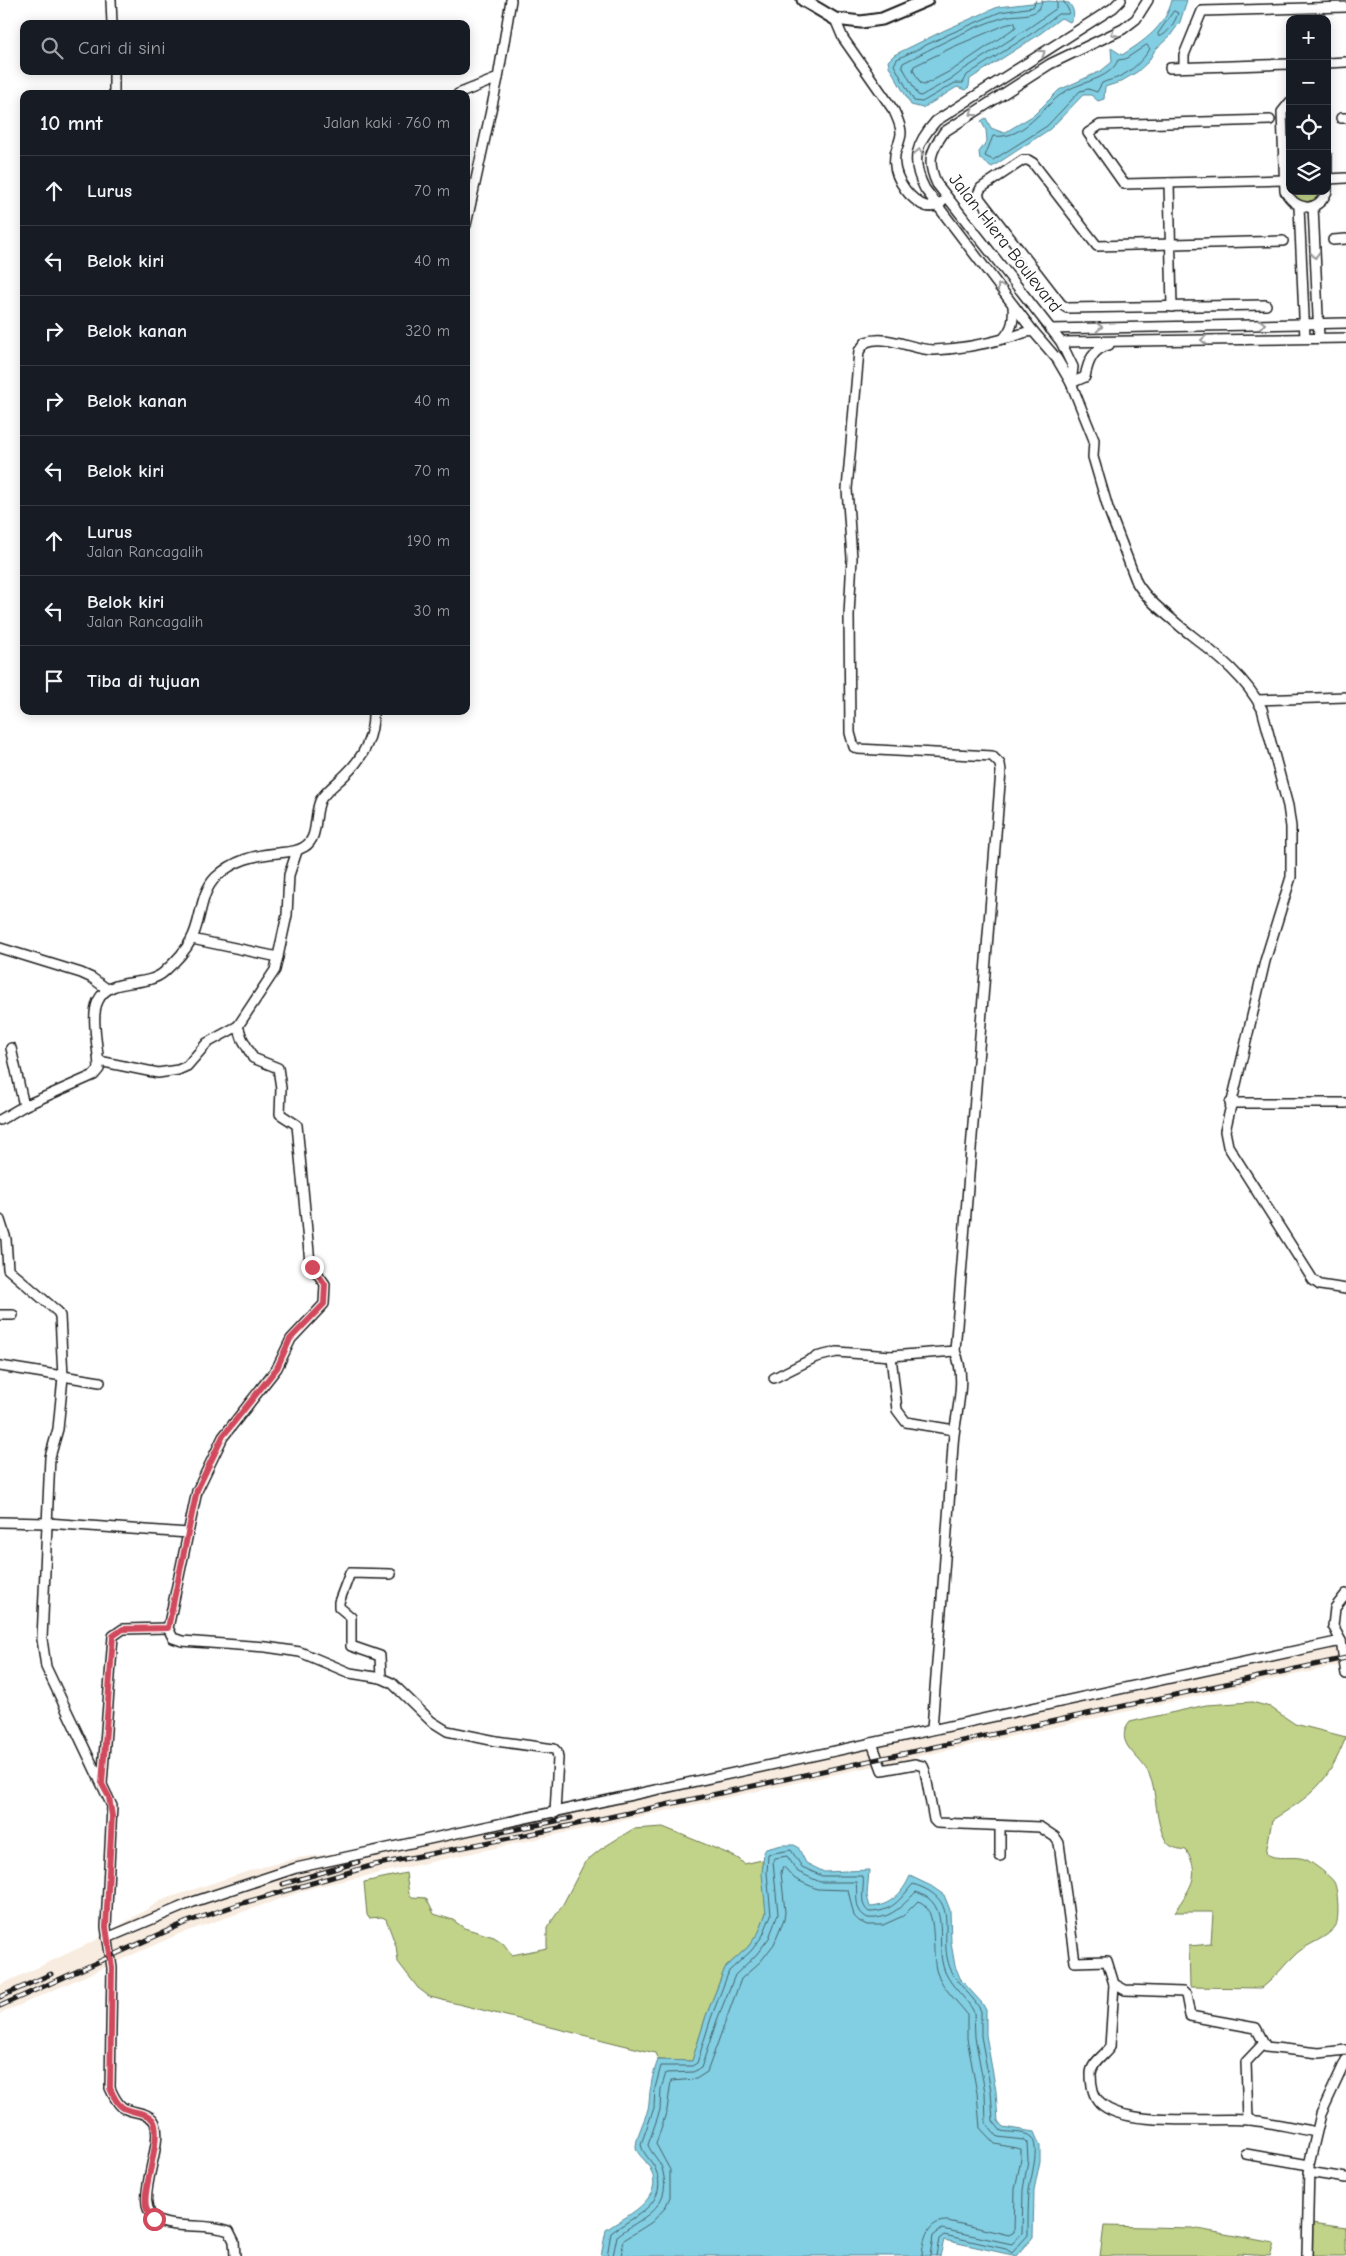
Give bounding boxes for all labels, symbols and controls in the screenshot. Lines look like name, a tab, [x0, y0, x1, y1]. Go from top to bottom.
map controls	[1286, 15, 1331, 195]
button: +	[1286, 15, 1331, 60]
search box	[20, 20, 470, 75]
one-way arrow	[1110, 27, 1119, 37]
icon: search	[38, 34, 66, 62]
text: Cari di sini	[78, 37, 165, 59]
one-way arrow	[1036, 50, 1045, 60]
button: −	[1286, 60, 1331, 105]
button: locate	[1286, 105, 1331, 150]
one-way arrow	[969, 107, 978, 117]
text: 10 mnt	[40, 111, 103, 135]
text: Jalan kaki · 760 m	[323, 114, 450, 132]
one-way arrow	[913, 148, 923, 157]
button: layers	[1286, 150, 1331, 195]
street label: Jalan Hiera Boulevard	[944, 169, 1066, 317]
icon: ahead	[40, 177, 68, 205]
text: Lurus	[87, 180, 132, 202]
text: 70 m	[414, 182, 450, 200]
icon: left	[40, 247, 68, 275]
text: Belok kiri	[87, 250, 164, 272]
one-way arrow	[1310, 251, 1321, 259]
text: 40 m	[414, 252, 450, 270]
one-way arrow	[997, 283, 1006, 293]
icon: right	[40, 317, 68, 345]
one-way arrow	[1258, 319, 1266, 329]
text: Belok kanan	[87, 320, 187, 342]
text: 320 m	[405, 322, 450, 340]
one-way arrow	[1096, 322, 1103, 332]
one-way arrow	[1200, 335, 1208, 345]
icon: right	[40, 387, 68, 415]
text: Belok kanan	[87, 390, 187, 412]
text: 40 m	[414, 392, 450, 410]
icon: left	[40, 457, 68, 485]
text: Belok kiri	[87, 460, 164, 482]
text: 70 m	[414, 462, 450, 480]
text: Lurus	[87, 521, 132, 543]
icon: ahead	[40, 527, 68, 555]
text: 190 m	[407, 532, 450, 550]
text: Jalan Rancagalih	[87, 543, 203, 561]
text: Belok kiri	[87, 591, 164, 613]
icon: left	[40, 597, 68, 625]
text: 30 m	[414, 602, 450, 620]
text: Jalan Rancagalih	[87, 613, 203, 631]
icon: arrive	[40, 667, 68, 695]
text: Tiba di tujuan	[87, 670, 200, 692]
route end	[301, 1256, 324, 1279]
route start	[143, 2208, 166, 2231]

